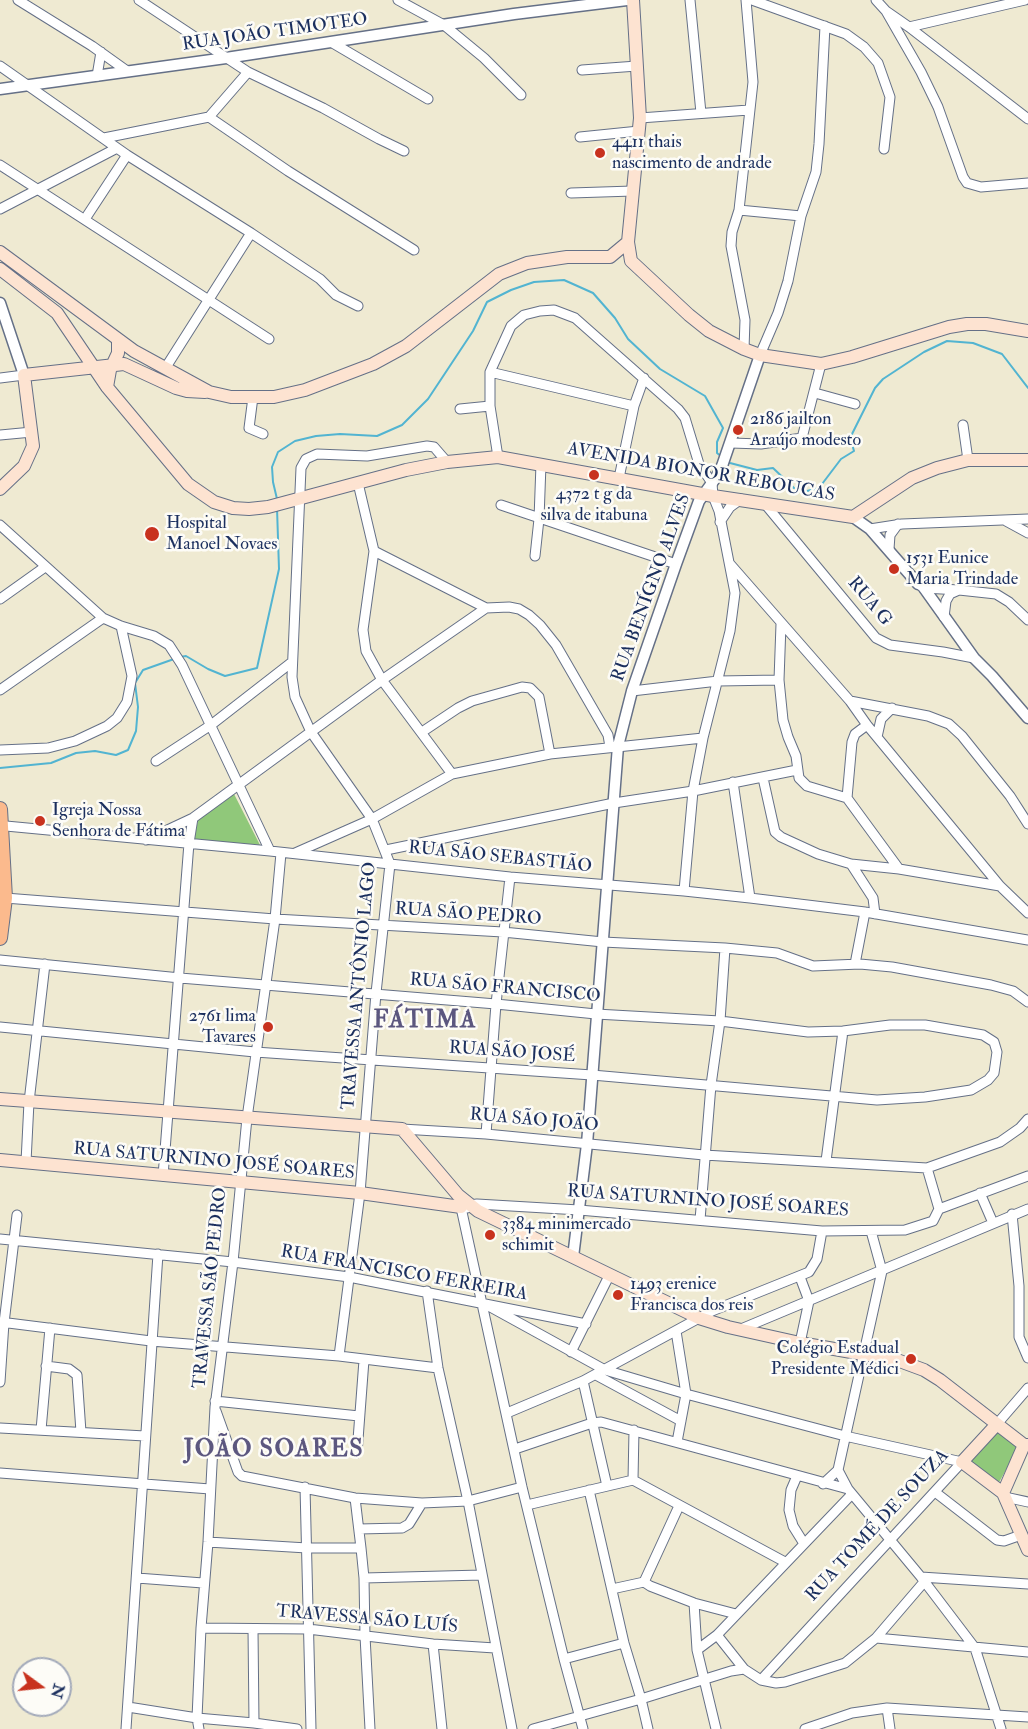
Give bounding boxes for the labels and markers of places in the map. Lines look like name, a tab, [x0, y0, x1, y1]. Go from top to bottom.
place label: 4411 thais nascimento de andrade	[612, 132, 772, 174]
marker: 4411 thais nascimento de andrade	[593, 146, 607, 160]
place label: 2186 jailton Araújo modesto	[750, 409, 861, 452]
marker: 2186 jailton Araújo modesto	[731, 423, 745, 437]
marker: 4372 t g da silva de itabuna	[587, 468, 601, 482]
place label: 4372 t g da silva de itabuna	[540, 484, 648, 526]
place label: Hospital Manoel Novaes	[166, 513, 278, 556]
marker: Hospital Manoel Novaes	[143, 525, 161, 543]
place label: 1531 Eunice Maria Trindade	[906, 548, 1018, 590]
marker: 1531 Eunice Maria Trindade	[887, 562, 901, 576]
place label: Igreja Nossa Senhora de Fátima	[52, 800, 185, 842]
marker: Igreja Nossa Senhora de Fátima	[33, 814, 47, 828]
place label: 2761 lima Tavares	[189, 1006, 256, 1048]
marker: 2761 lima Tavares	[261, 1020, 275, 1034]
place label: 3384 minimercado schimit	[502, 1214, 631, 1256]
marker: 3384 minimercado schimit	[483, 1228, 497, 1242]
place label: 1493 erenice Francisca dos reis	[630, 1274, 753, 1316]
marker: 1493 erenice Francisca dos reis	[611, 1288, 625, 1302]
place label: Colégio Estadual Presidente Médici	[771, 1338, 899, 1380]
marker: Colégio Estadual Presidente Médici	[904, 1352, 918, 1366]

